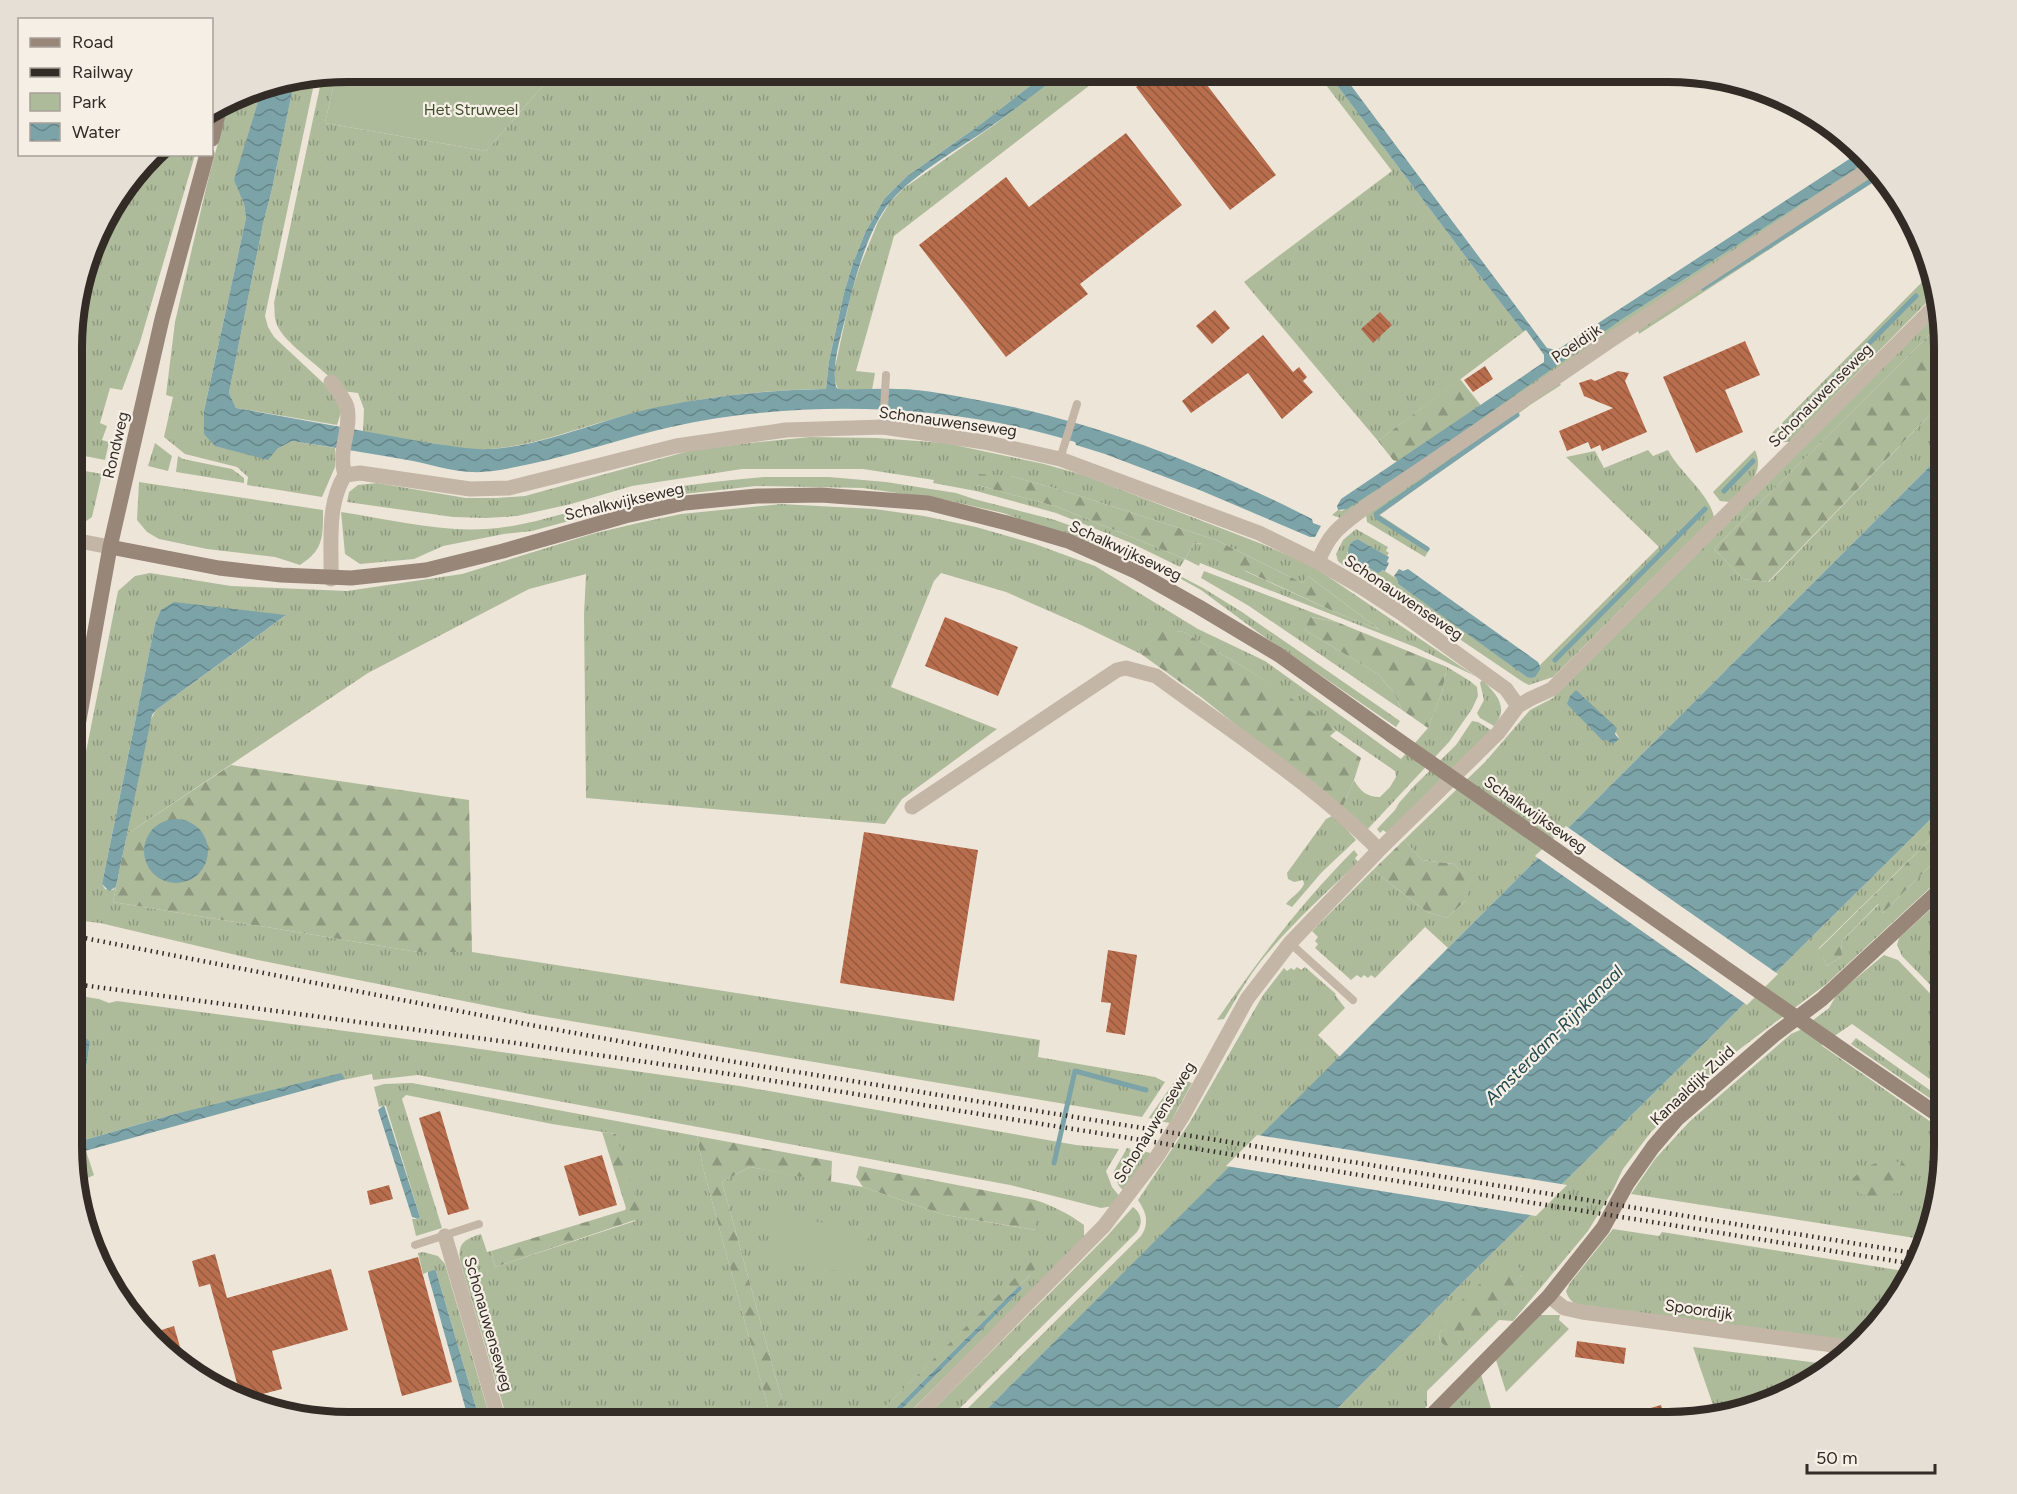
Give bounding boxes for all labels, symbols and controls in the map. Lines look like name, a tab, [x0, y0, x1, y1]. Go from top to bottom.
legend	[18, 18, 213, 156]
text: Road	[72, 31, 113, 53]
text: Railway	[72, 61, 134, 83]
text: Park	[72, 91, 107, 113]
park label: Het Struweel	[424, 100, 518, 119]
text: Water	[72, 121, 120, 143]
street label: Poeldijk	[1548, 320, 1605, 367]
street label: Schonauwenseweg	[1764, 339, 1876, 451]
street label: Schonauwenseweg	[878, 402, 1018, 441]
street label: Rondweg	[99, 410, 132, 480]
street label: Schalkwijkseweg	[563, 479, 686, 524]
street label: Schalkwijkseweg	[1067, 516, 1185, 585]
street label: Schonauwenseweg	[1341, 551, 1467, 644]
street label: Schalkwijkseweg	[1480, 772, 1591, 857]
water label: Amsterdam-Rijnkanaal	[1479, 960, 1629, 1110]
street label: Kanaaldijk Zuid	[1646, 1042, 1738, 1129]
street label: Schonauwenseweg	[1109, 1058, 1199, 1186]
street label: Schonauwenseweg	[460, 1255, 517, 1394]
street label: Spoordijk	[1664, 1295, 1734, 1324]
scale bar	[1807, 1437, 1934, 1475]
text: 50 m	[1816, 1447, 1858, 1469]

